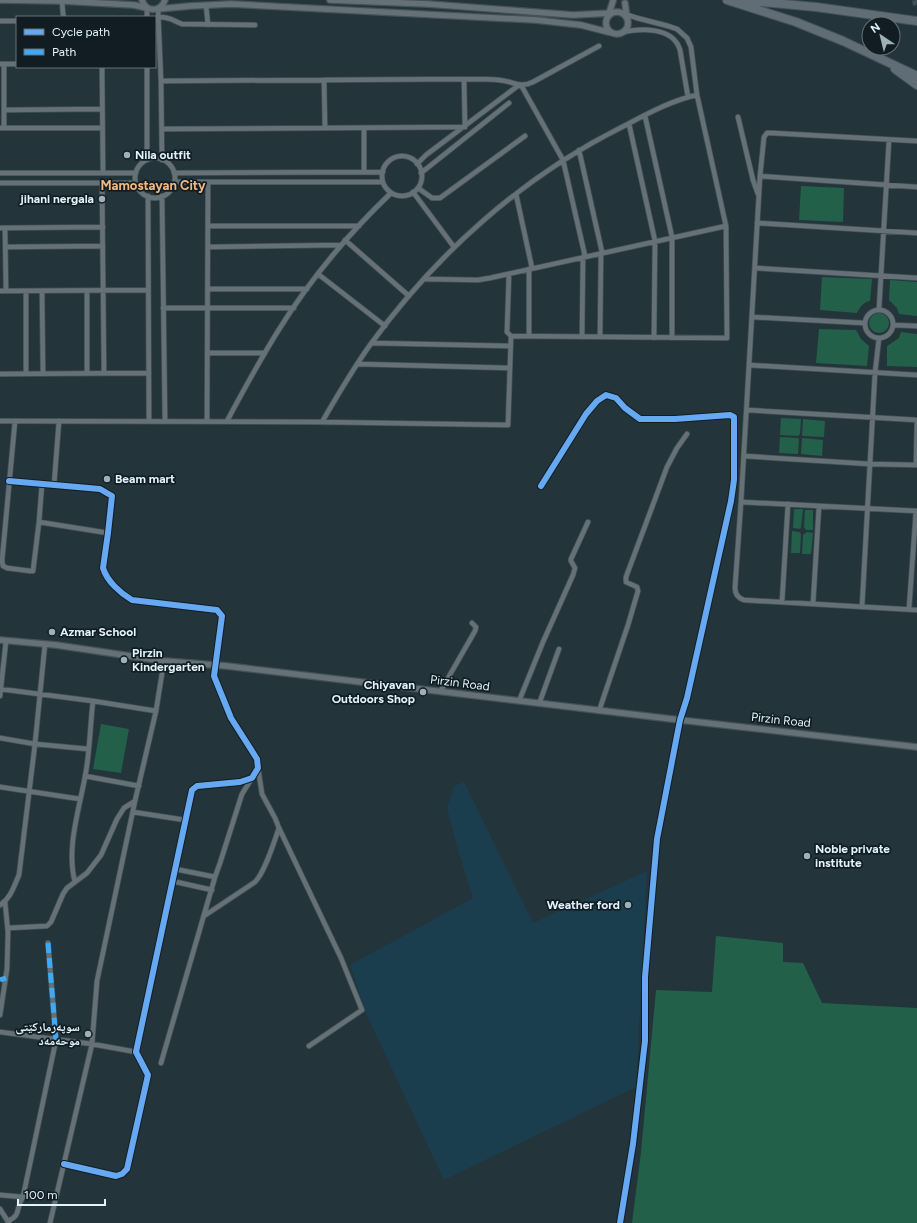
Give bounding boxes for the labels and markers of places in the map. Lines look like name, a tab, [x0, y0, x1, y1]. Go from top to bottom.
place label: Nila outfit	[135, 148, 191, 162]
marker: Nila outfit	[122, 150, 132, 160]
place label: jihani nergala	[19, 192, 94, 206]
marker: jihani nergala	[97, 194, 107, 204]
place label: Beam mart	[115, 472, 175, 486]
marker: Beam mart	[102, 474, 112, 484]
place label: Azmar School	[60, 625, 136, 639]
marker: Azmar School	[47, 627, 57, 637]
place label: Pirzin Kindergarten	[132, 646, 205, 674]
marker: Pirzin Kindergarten	[119, 655, 129, 665]
place label: Chiyavan Outdoors Shop	[332, 678, 415, 706]
marker: Chiyavan Outdoors Shop	[418, 687, 428, 697]
place label: Noble private institute	[815, 842, 890, 870]
marker: Noble private institute	[802, 851, 812, 861]
place label: Weather ford	[547, 898, 620, 912]
marker: Weather ford	[623, 900, 633, 910]
place label: سوپەرمارکێتی موحەمەد	[16, 1020, 80, 1048]
marker: سوپەرمارکێتی موحەمەد	[83, 1029, 93, 1039]

